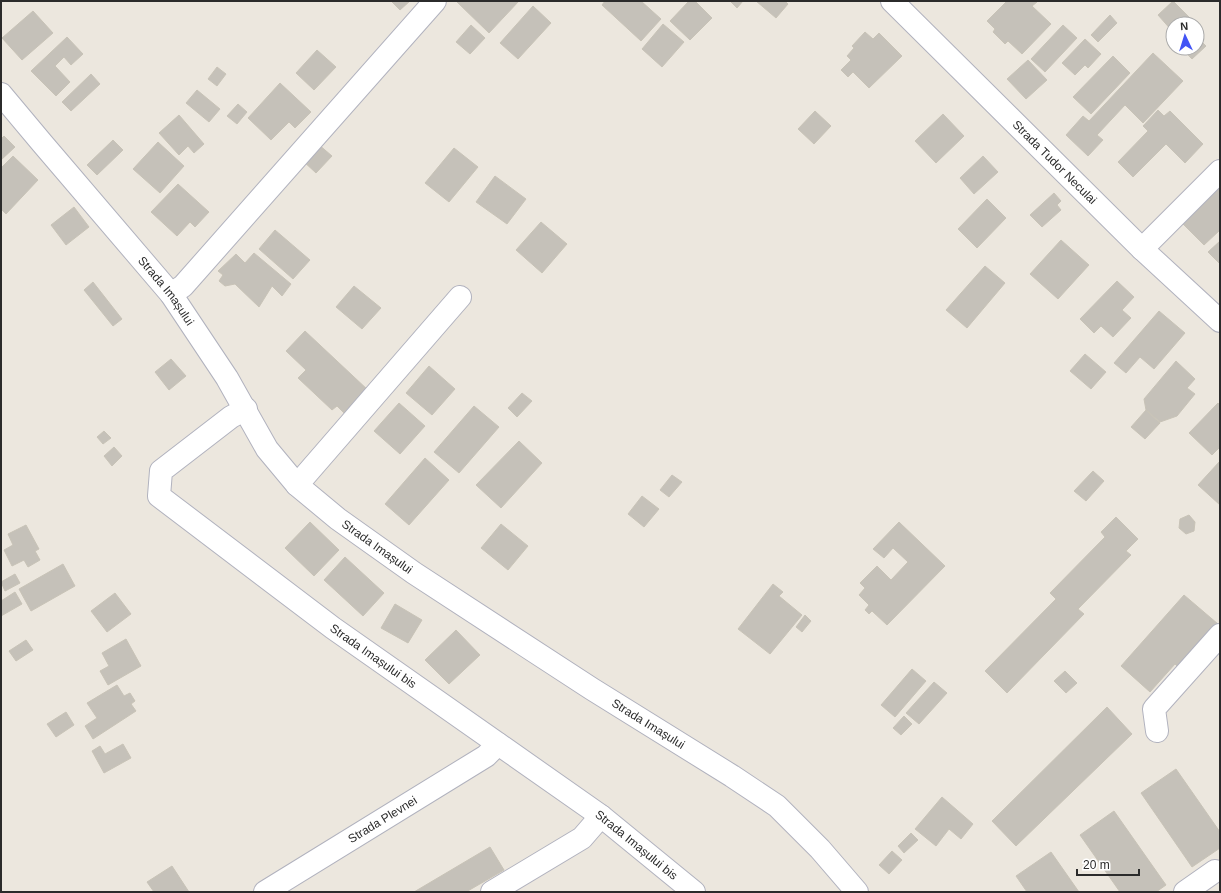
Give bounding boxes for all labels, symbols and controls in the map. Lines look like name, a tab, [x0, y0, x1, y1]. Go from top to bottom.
north arrow	[1165, 16, 1205, 56]
text: N	[1180, 20, 1189, 32]
street label: Strada Tudor Neculai	[1010, 118, 1100, 207]
street label: Strada Imașului	[135, 254, 197, 328]
street label: Strada Imașului	[339, 517, 415, 577]
street label: Strada Imașului bis	[327, 621, 419, 691]
street label: Strada Imașului	[609, 696, 687, 752]
street label: Strada Plevnei	[346, 793, 419, 846]
street label: Strada Imașului bis	[593, 807, 680, 883]
scale bar	[1077, 851, 1139, 877]
text: 20 m	[1083, 858, 1110, 872]

